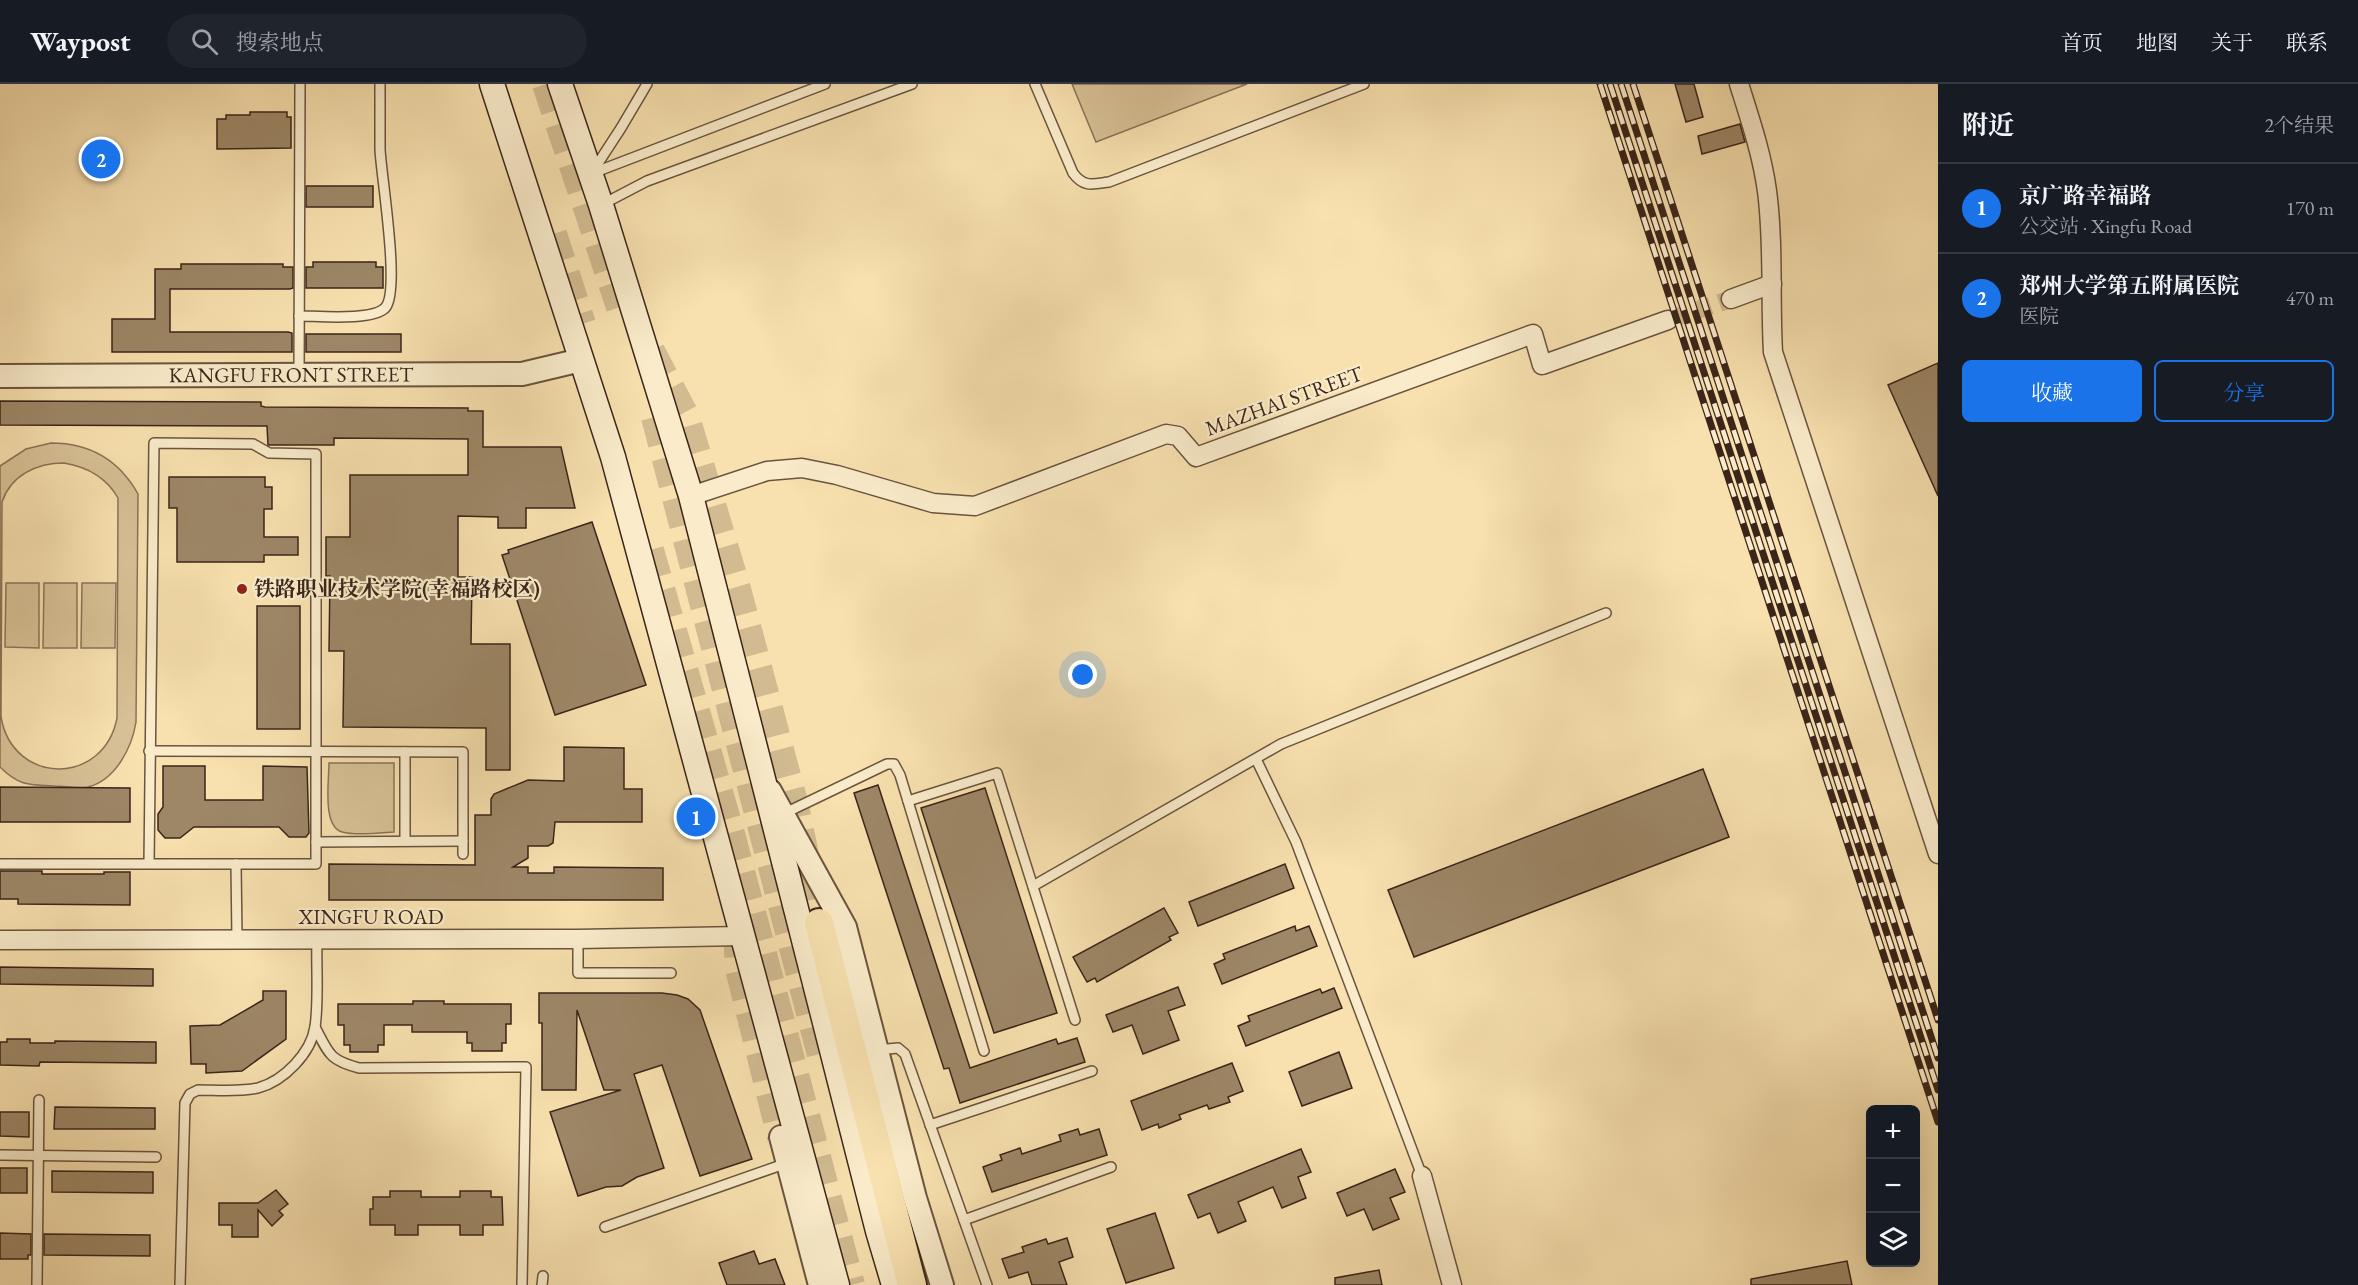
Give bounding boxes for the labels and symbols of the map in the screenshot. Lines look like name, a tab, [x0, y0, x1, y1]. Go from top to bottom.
pin: 2	[82, 136, 120, 182]
street label: MAZHAI STREET	[1201, 359, 1367, 442]
street label: KANGFU FRONT STREET	[169, 360, 414, 388]
place label: 铁路职业技术学院(幸福路校区)	[254, 575, 540, 602]
marker: 铁路职业技术学院(幸福路校区)	[235, 582, 249, 596]
your location	[1068, 660, 1097, 689]
pin: 1	[676, 794, 716, 840]
street label: XINGFU ROAD	[297, 903, 444, 930]

